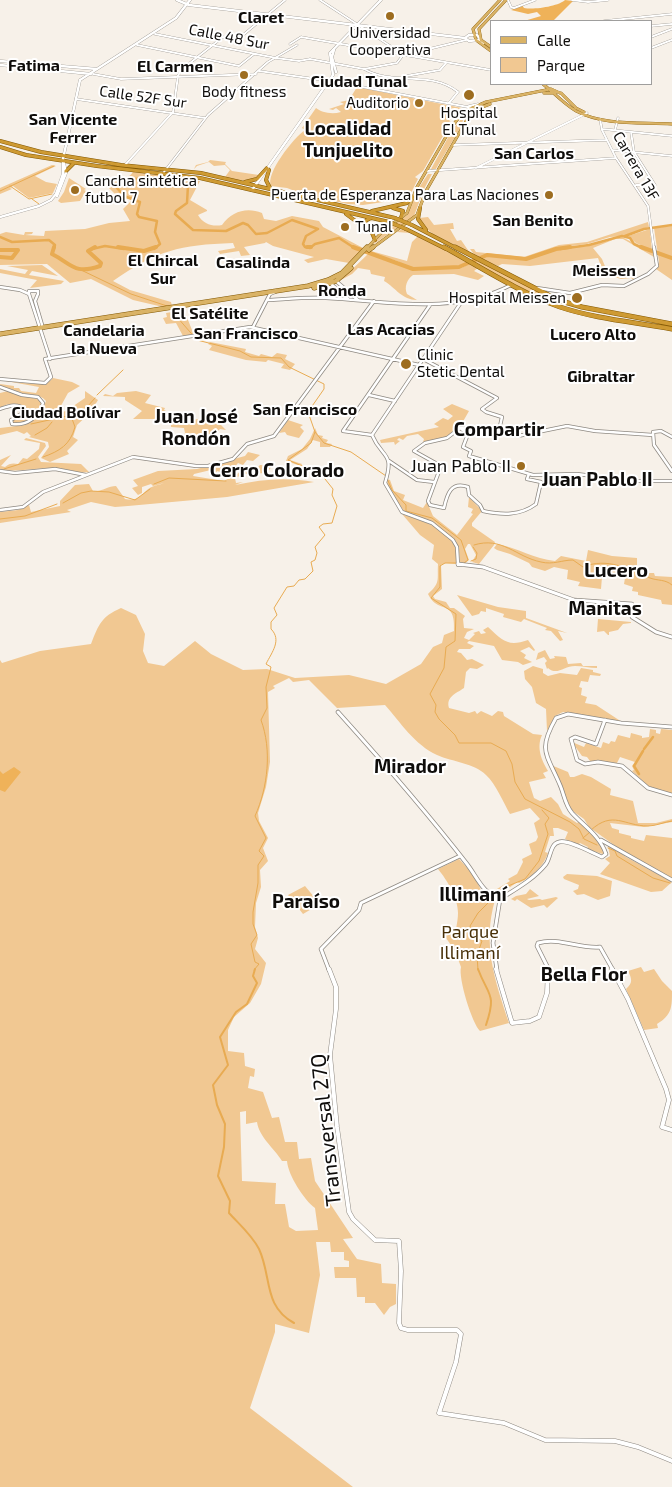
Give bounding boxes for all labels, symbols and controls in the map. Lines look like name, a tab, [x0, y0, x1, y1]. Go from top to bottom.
district label: Claret	[238, 8, 284, 28]
marker: Universidad Cooperativa	[384, 10, 396, 22]
street label: Calle 48 Sur	[187, 20, 271, 54]
legend	[490, 20, 652, 85]
place label: Universidad Cooperativa	[349, 24, 431, 59]
text: Calle	[537, 31, 571, 49]
district label: Fatima	[8, 56, 60, 76]
text: Parque	[537, 56, 585, 74]
district label: El Carmen	[137, 57, 213, 77]
marker: Body fitness	[238, 69, 250, 81]
district label: Ciudad Tunal	[311, 72, 407, 92]
street label: Calle 52F Sur	[98, 82, 188, 112]
place label: Body fitness	[202, 83, 286, 101]
marker: Hospital El Tunal	[462, 88, 476, 102]
place label: Auditorio	[346, 94, 409, 112]
marker: Auditorio	[413, 97, 425, 109]
place label: Hospital El Tunal	[441, 104, 497, 139]
district label: San Vicente Ferrer	[29, 110, 117, 148]
district label: Localidad Tunjuelito	[303, 118, 393, 162]
street label: Carrera 13F	[609, 128, 663, 204]
district label: San Carlos	[494, 144, 574, 164]
place label: Cancha sintética futbol 7	[85, 172, 197, 207]
marker: Cancha sintética futbol 7	[69, 184, 81, 196]
place label: Puerta de Esperanza Para Las Naciones	[271, 186, 539, 204]
marker: Puerta de Esperanza Para Las Naciones	[543, 189, 555, 201]
district label: San Benito	[493, 211, 573, 231]
place label: Tunal	[355, 218, 392, 236]
marker: Tunal	[339, 221, 351, 233]
district label: El Chircal Sur	[128, 251, 198, 289]
district label: Casalinda	[216, 253, 290, 273]
district label: Meissen	[572, 261, 636, 281]
district label: Ronda	[318, 281, 366, 301]
place label: Hospital Meissen	[449, 289, 566, 307]
marker: Hospital Meissen	[570, 291, 584, 305]
district label: El Satélite	[171, 304, 249, 324]
district label: Las Acacias	[347, 320, 435, 340]
district label: Candelaria la Nueva	[63, 321, 145, 359]
district label: San Francisco	[194, 324, 298, 344]
district label: Lucero Alto	[550, 325, 636, 345]
place label: Clinic Stetic Dental	[417, 346, 504, 381]
marker: Clinic Stetic Dental	[399, 357, 413, 371]
district label: Gibraltar	[567, 367, 635, 387]
district label: San Francisco	[253, 400, 357, 420]
district label: Ciudad Bolívar	[11, 403, 121, 423]
district label: Juan José Rondón	[154, 406, 238, 450]
district label: Compartir	[454, 419, 544, 441]
place label: Juan Pablo II	[411, 455, 511, 477]
district label: Cerro Colorado	[210, 460, 344, 482]
marker: Juan Pablo II	[515, 460, 527, 472]
district label: Juan Pablo II	[541, 469, 653, 491]
district label: Lucero	[584, 558, 648, 582]
district label: Manitas	[568, 598, 642, 620]
district label: Mirador	[374, 756, 446, 778]
district label: Illimaní	[439, 884, 507, 906]
district label: Paraíso	[272, 891, 340, 913]
park label: Parque Illimaní	[440, 921, 500, 964]
district label: Bella Flor	[541, 964, 627, 986]
street label: Transversal 27Q	[305, 1052, 347, 1208]

